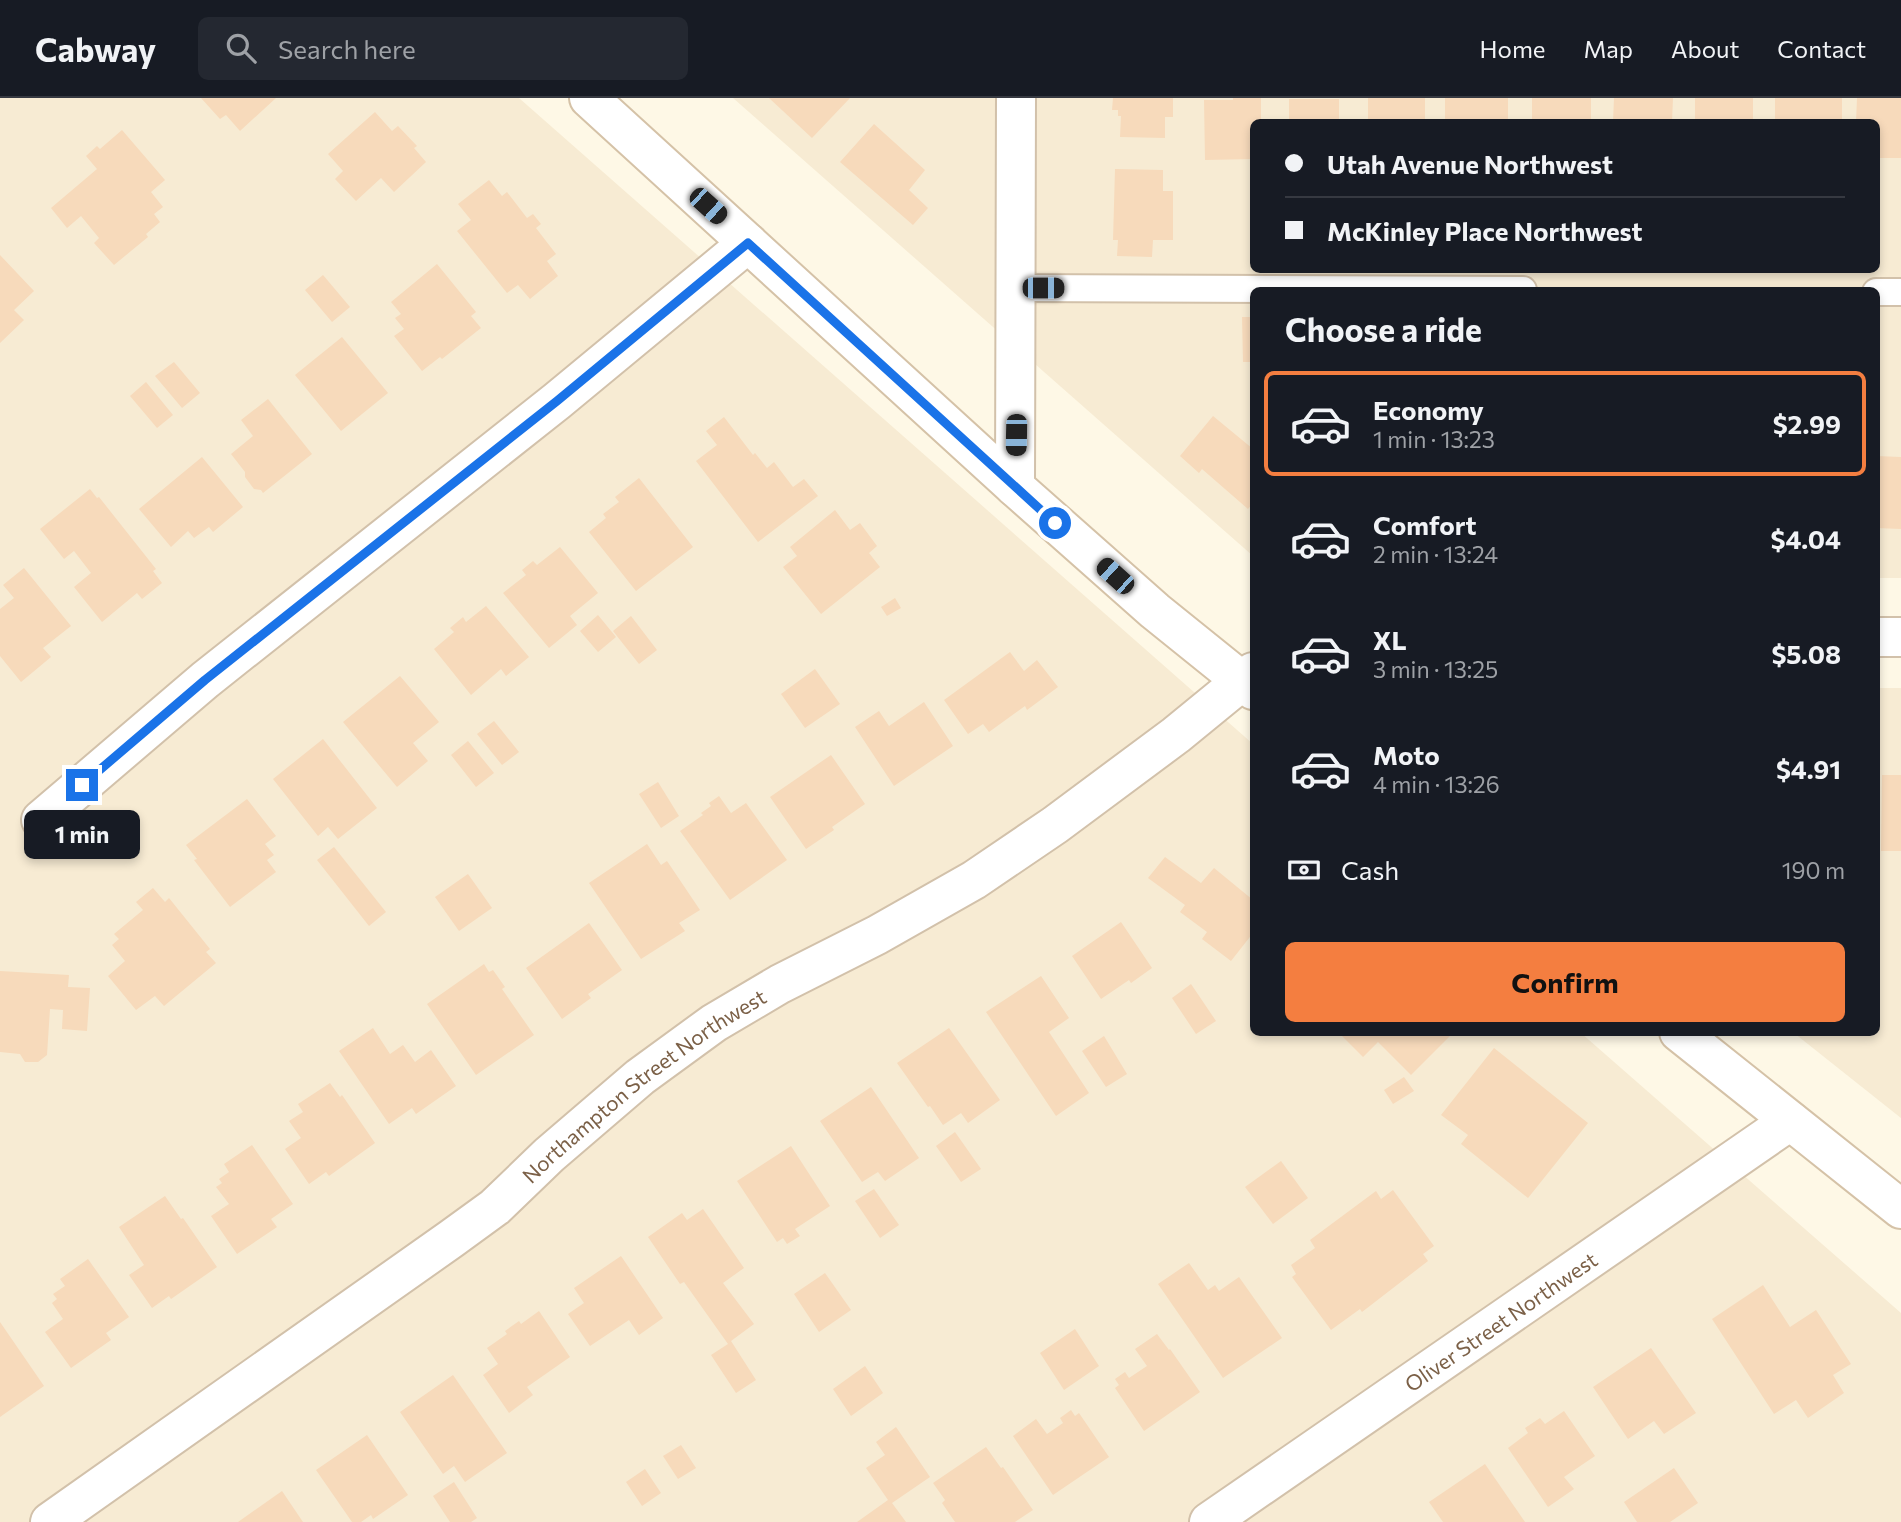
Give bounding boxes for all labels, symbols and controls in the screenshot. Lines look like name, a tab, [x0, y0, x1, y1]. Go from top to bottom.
search box	[198, 17, 688, 80]
text: Cabway	[35, 28, 156, 69]
icon: search	[222, 29, 260, 67]
text: Search here	[278, 33, 416, 64]
text: Home	[1480, 34, 1546, 63]
text: Map	[1584, 34, 1633, 63]
text: About	[1671, 34, 1739, 63]
text: Contact	[1777, 34, 1866, 63]
text: Utah Avenue Northwest	[1327, 148, 1613, 179]
car	[686, 184, 731, 228]
text: McKinley Place Northwest	[1327, 215, 1643, 246]
car	[1023, 278, 1065, 299]
text: Choose a ride	[1285, 309, 1482, 349]
icon: car	[1289, 392, 1352, 455]
text: Economy	[1373, 394, 1484, 425]
text: $2.99	[1773, 408, 1841, 439]
car	[1006, 414, 1027, 456]
text: 1 min · 13:23	[1373, 425, 1495, 453]
route start	[1039, 507, 1071, 539]
icon: car	[1289, 507, 1352, 570]
text: Comfort	[1373, 509, 1476, 540]
text: $4.04	[1770, 523, 1841, 554]
text: 2 min · 13:24	[1373, 540, 1498, 568]
car	[1093, 554, 1138, 598]
icon: car	[1289, 622, 1352, 685]
text: XL	[1373, 624, 1407, 655]
text: $5.08	[1771, 638, 1841, 669]
text: 3 min · 13:25	[1373, 655, 1498, 683]
icon: car	[1289, 737, 1352, 800]
text: Moto	[1373, 739, 1440, 770]
text: $4.91	[1776, 753, 1841, 784]
route end	[66, 769, 98, 801]
text: 4 min · 13:26	[1373, 770, 1500, 798]
callout: 1 min	[24, 810, 140, 858]
text: 1 min	[55, 820, 109, 848]
icon: cash	[1285, 851, 1323, 889]
text: Cash	[1341, 854, 1399, 885]
text: 190 m	[1782, 856, 1845, 884]
button: Confirm	[1285, 942, 1845, 1022]
street label: Northampton Street Northwest	[516, 983, 770, 1187]
street label: Oliver Street Northwest	[1399, 1246, 1601, 1396]

